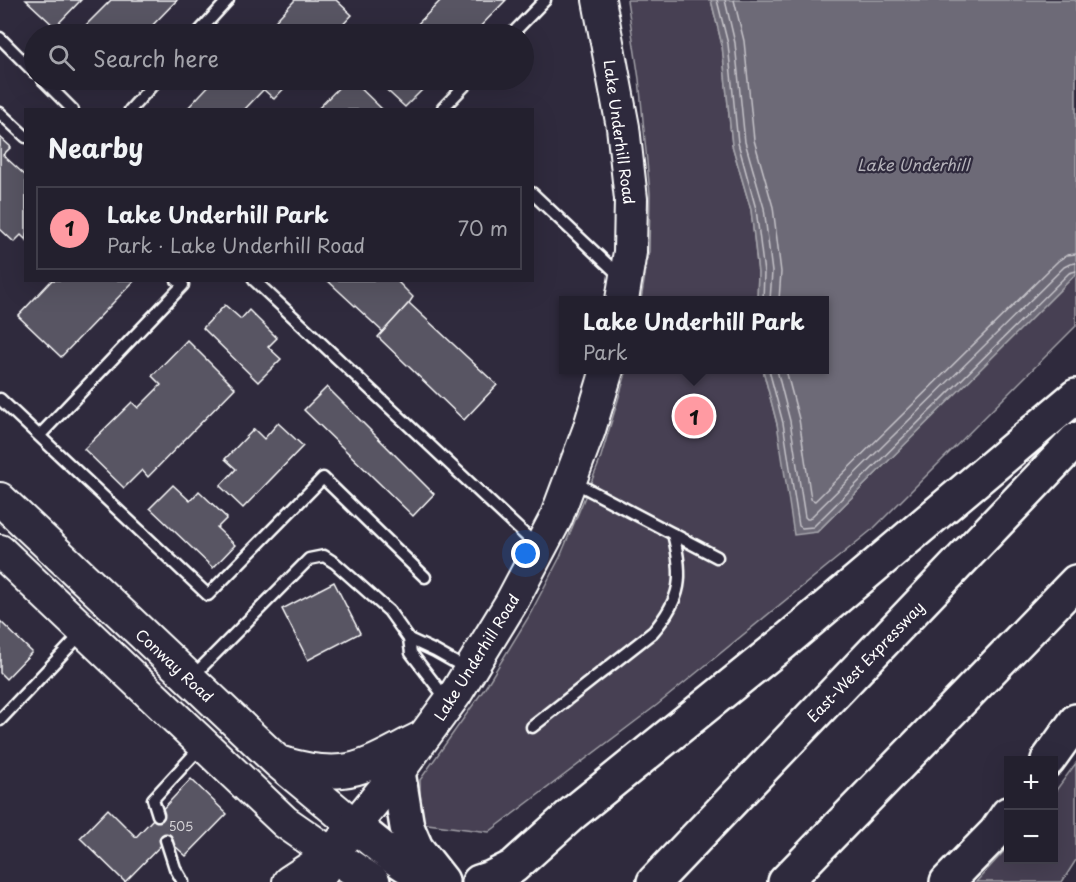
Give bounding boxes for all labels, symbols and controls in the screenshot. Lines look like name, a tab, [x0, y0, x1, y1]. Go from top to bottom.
search box	[24, 24, 534, 90]
icon: search	[45, 41, 78, 74]
text: Search here	[93, 41, 219, 74]
street label: Lake Underhill Road	[598, 58, 642, 206]
text: Nearby	[48, 128, 143, 167]
water label: Lake Underhill	[857, 152, 972, 176]
text: Lake Underhill Park	[107, 197, 329, 230]
text: 1	[65, 213, 74, 243]
text: 70 m	[458, 213, 508, 243]
text: Park · Lake Underhill Road	[107, 230, 365, 260]
popup	[559, 296, 829, 374]
text: Lake Underhill Park	[583, 304, 805, 337]
text: Park	[583, 337, 628, 367]
pin: 1	[674, 394, 714, 438]
your location	[511, 539, 540, 568]
street label: Lake Underhill Road	[428, 589, 524, 725]
street label: East-West Expressway	[801, 595, 929, 727]
street label: Conway Road	[131, 623, 219, 707]
map controls	[1004, 756, 1058, 864]
button: +	[1004, 756, 1058, 810]
button: −	[1004, 810, 1058, 864]
house number: 505	[169, 817, 193, 835]

